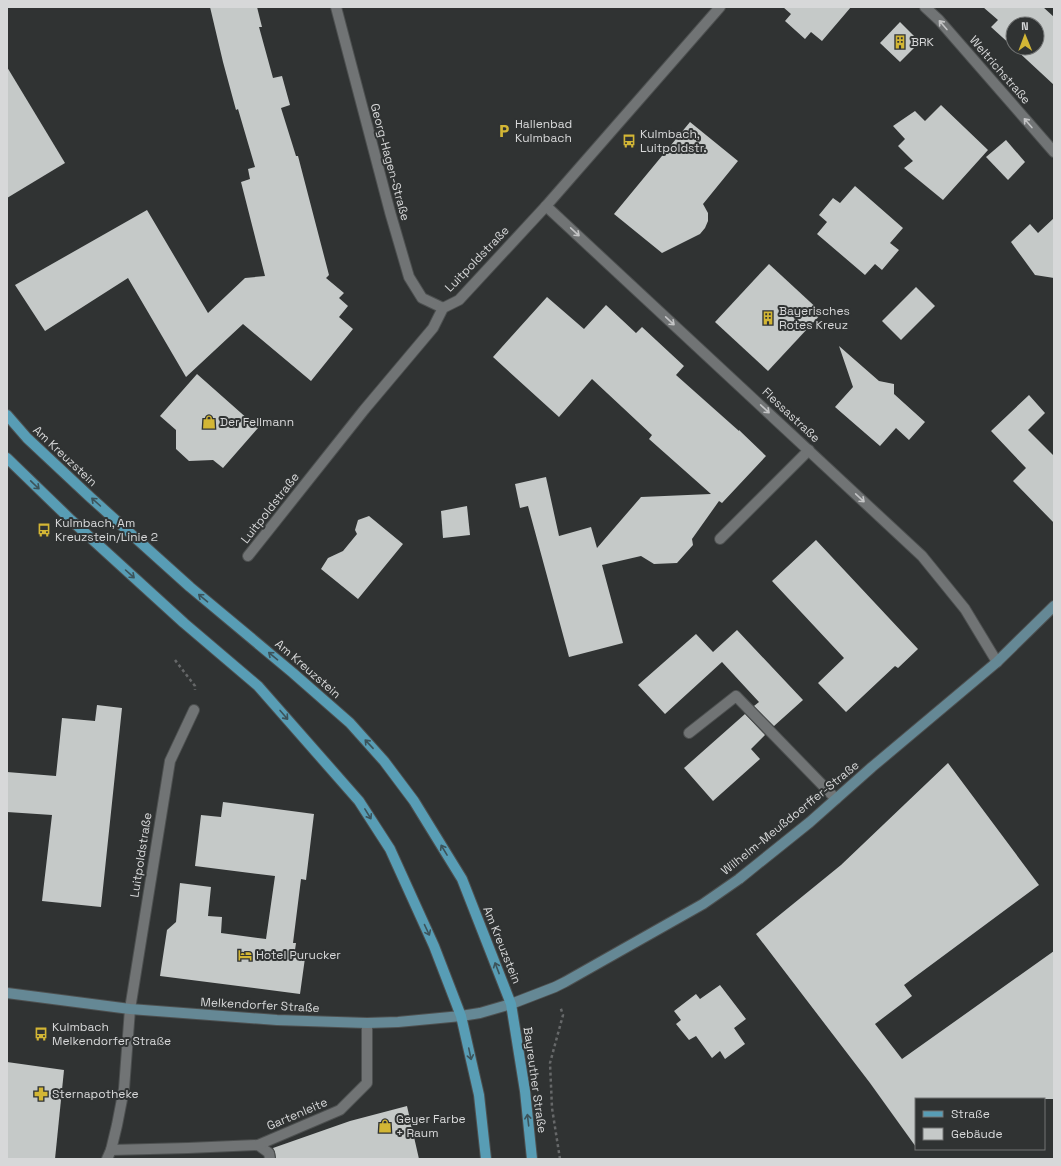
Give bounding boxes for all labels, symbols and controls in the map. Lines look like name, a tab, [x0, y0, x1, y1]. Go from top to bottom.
north arrow	[1005, 16, 1045, 56]
text: N	[1021, 19, 1029, 33]
one-way arrow	[938, 20, 947, 30]
street label: Weltrichstraße	[966, 32, 1034, 108]
building icon: BRK	[892, 34, 908, 50]
place label: BRK	[911, 34, 935, 50]
street label: Georg-Hagen-Straße	[367, 102, 413, 222]
place label: Hallenbad Kulmbach	[515, 116, 572, 146]
one-way arrow	[1024, 117, 1033, 128]
parking icon: Hallenbad Kulmbach	[496, 123, 512, 139]
place label: Kulmbach, Luitpoldstr.	[640, 126, 707, 156]
bus stop icon: Kulmbach, Luitpoldstr.	[621, 133, 637, 149]
street label: Luitpoldstraße	[441, 223, 513, 295]
one-way arrow	[570, 227, 580, 237]
place label: Bayerisches Rotes Kreuz	[779, 303, 850, 333]
building icon: Bayerisches Rotes Kreuz	[760, 310, 776, 326]
one-way arrow	[665, 316, 675, 326]
street label: Flessastraße	[759, 384, 823, 446]
one-way arrow	[760, 405, 770, 414]
shop icon: Der Fellmann	[201, 414, 217, 430]
place label: Der Fellmann	[220, 414, 294, 430]
street label: Am Kreuzstein	[29, 422, 101, 490]
street label: Luitpoldstraße	[237, 469, 303, 547]
one-way arrow	[30, 481, 40, 490]
one-way arrow	[855, 493, 865, 503]
one-way arrow	[91, 498, 101, 507]
place label: Kulmbach, Am Kreuzstein/Linie 2	[55, 515, 158, 545]
bus stop icon: Kulmbach, Am Kreuzstein/Linie 2	[36, 522, 52, 538]
one-way arrow	[125, 569, 135, 579]
one-way arrow	[198, 593, 209, 602]
street label: Am Kreuzstein	[272, 636, 344, 702]
one-way arrow	[268, 652, 279, 661]
one-way arrow	[279, 710, 289, 720]
one-way arrow	[364, 739, 374, 749]
street label: Wilhelm-Meußdoerffer-Straße	[718, 757, 862, 879]
one-way arrow	[364, 808, 372, 820]
street label: Luitpoldstraße	[126, 811, 156, 899]
one-way arrow	[440, 845, 448, 856]
street label: Am Kreuzstein	[479, 904, 525, 986]
one-way arrow	[424, 923, 431, 935]
hotel icon: Hotel Purucker	[237, 947, 253, 963]
place label: Hotel Purucker	[256, 947, 341, 963]
one-way arrow	[493, 962, 500, 974]
street label: Melkendorfer Straße	[200, 994, 320, 1016]
place label: Kulmbach Melkendorfer Straße	[52, 1019, 171, 1049]
bus stop icon: Kulmbach Melkendorfer Straße	[33, 1026, 49, 1042]
street label: Bayreuther Straße	[520, 1026, 550, 1134]
one-way arrow	[466, 1048, 474, 1061]
pharmacy icon: Sternapotheke	[33, 1086, 49, 1102]
place label: Sternapotheke	[52, 1086, 139, 1102]
street label: Gartenleite	[264, 1094, 330, 1134]
legend	[915, 1098, 1045, 1150]
text: Straße	[951, 1106, 990, 1122]
place label: Geyer Farbe + Raum	[396, 1111, 466, 1141]
one-way arrow	[524, 1114, 532, 1127]
shop icon: Geyer Farbe + Raum	[377, 1118, 393, 1134]
text: Gebäude	[951, 1126, 1003, 1142]

